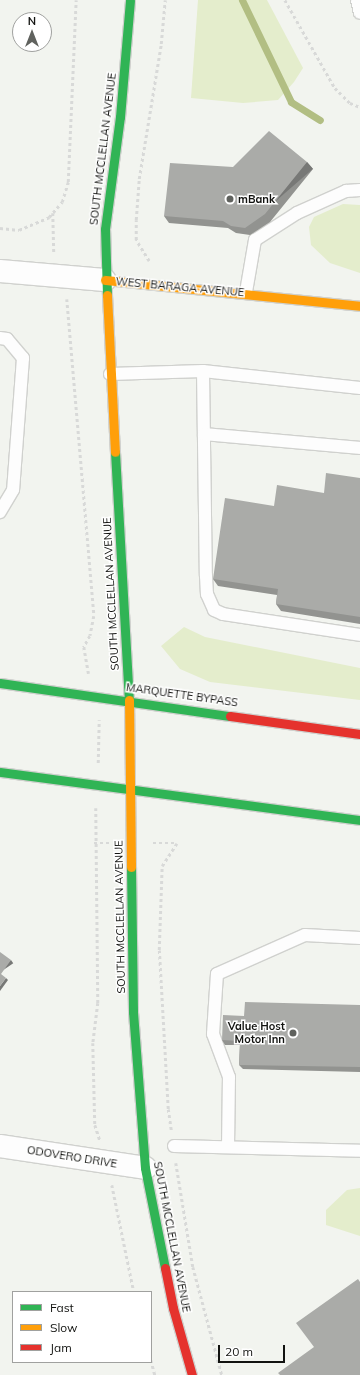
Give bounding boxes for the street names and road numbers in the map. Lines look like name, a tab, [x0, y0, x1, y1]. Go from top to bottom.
street label: SOUTH MCCLELLAN AVENUE	[87, 72, 119, 226]
street label: WEST BARAGA AVENUE	[115, 275, 245, 299]
street label: SOUTH MCCLELLAN AVENUE	[100, 517, 122, 671]
street label: MARQUETTE BYPASS	[125, 681, 239, 709]
street label: SOUTH MCCLELLAN AVENUE	[112, 840, 128, 994]
street label: ODOVERO DRIVE	[26, 1143, 118, 1171]
street label: SOUTH MCCLELLAN AVENUE	[151, 1160, 193, 1314]

